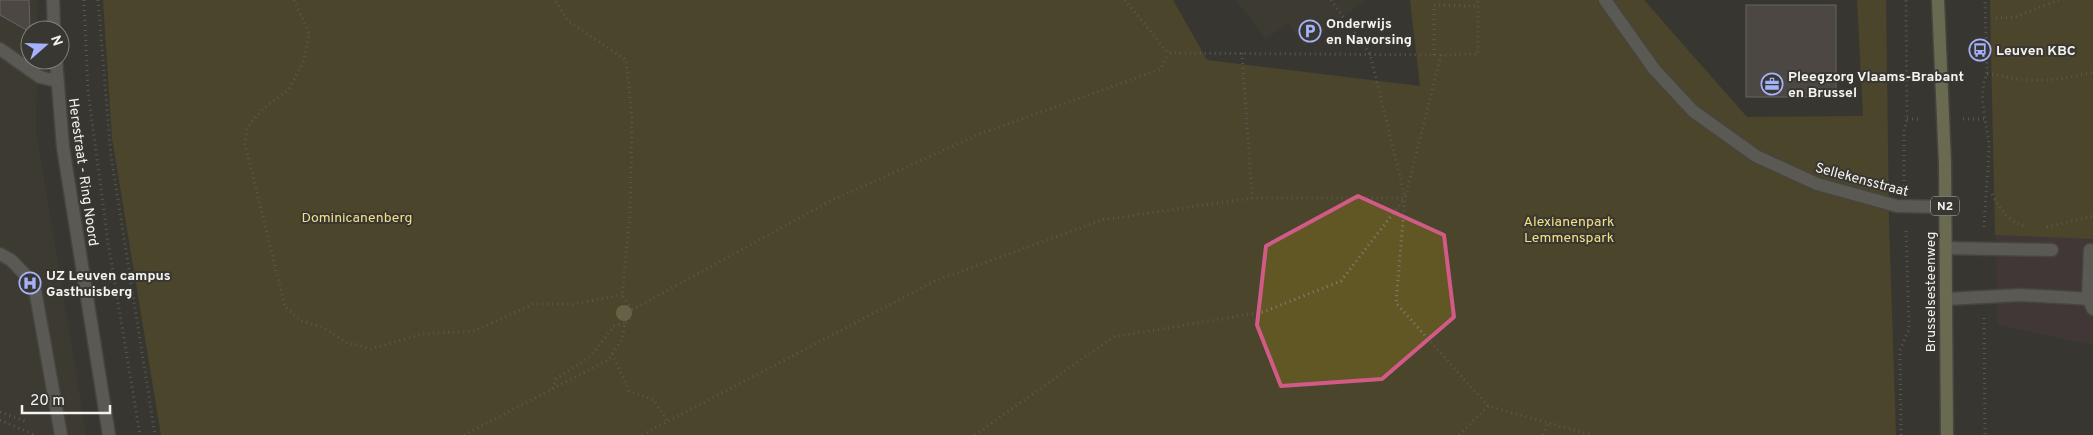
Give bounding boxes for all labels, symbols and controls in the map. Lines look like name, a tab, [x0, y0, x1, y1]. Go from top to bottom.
place label: Onderwijs en Navorsing	[1326, 16, 1412, 49]
parking icon: Onderwijs en Navorsing	[1298, 19, 1322, 43]
north arrow	[20, 20, 70, 70]
text: N	[46, 33, 66, 49]
bus stop icon: Leuven KBC	[1968, 38, 1992, 62]
place label: Leuven KBC	[1996, 43, 2076, 60]
place label: Pleegzorg Vlaams-Brabant en Brussel	[1788, 69, 1964, 102]
office icon: Pleegzorg Vlaams-Brabant en Brussel	[1760, 72, 1784, 96]
street label: Herestraat - Ring Noord	[64, 97, 101, 247]
street label: Sellekensstraat	[1813, 160, 1910, 201]
road number: N2	[1931, 197, 1959, 216]
park label: Dominicanenberg	[302, 210, 412, 227]
park label: Alexianenpark Lemmenspark	[1524, 214, 1614, 247]
street label: Brusselsesteenweg	[1923, 232, 1940, 352]
place label: UZ Leuven campus Gasthuisberg	[46, 268, 171, 301]
hospital icon: UZ Leuven campus Gasthuisberg	[18, 271, 42, 295]
scale bar	[22, 382, 110, 414]
text: 20 m	[30, 392, 65, 411]

